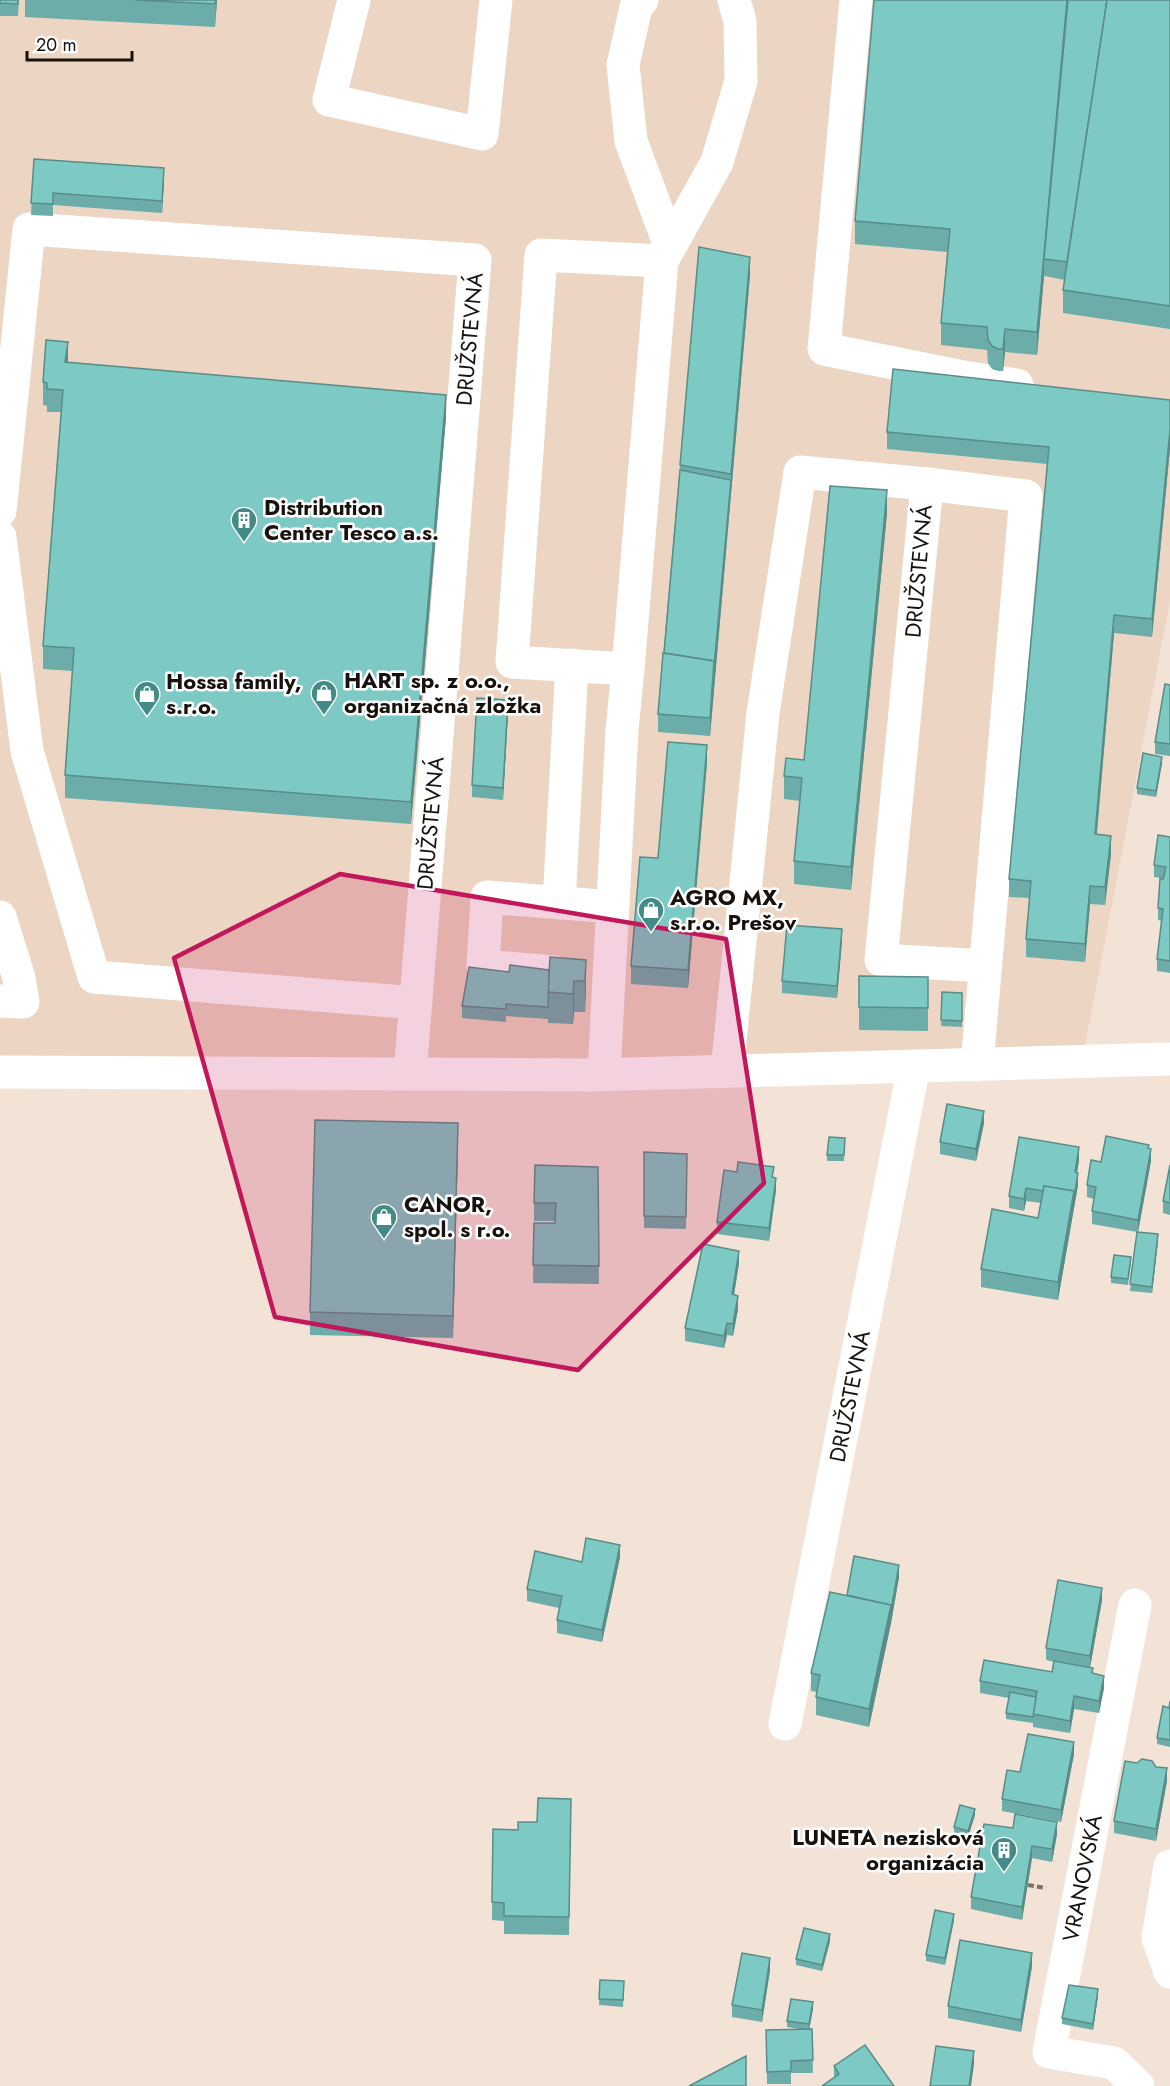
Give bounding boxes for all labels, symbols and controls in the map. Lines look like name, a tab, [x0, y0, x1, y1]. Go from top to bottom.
scale bar	[27, 24, 132, 62]
text: 20 m	[36, 32, 76, 58]
street label: DRUŽSTEVNÁ	[447, 271, 491, 407]
place label: Distribution Center Tesco a.s.	[264, 491, 439, 548]
street label: DRUŽSTEVNÁ	[896, 503, 940, 639]
building icon: Distribution Center Tesco a.s.	[229, 505, 259, 543]
place label: HART sp. z o.o., organizačná zložka	[344, 664, 541, 721]
place label: Hossa family, s.r.o.	[166, 665, 302, 722]
shop icon: HART sp. z o.o., organizačná zložka	[309, 678, 339, 716]
shop icon: Hossa family, s.r.o.	[132, 679, 162, 717]
street label: DRUŽSTEVNÁ	[408, 755, 452, 891]
place label: AGRO MX, s.r.o. Prešov	[669, 881, 797, 938]
shop icon: AGRO MX, s.r.o. Prešov	[636, 895, 666, 933]
place label: CANOR, spol. s r.o.	[404, 1188, 511, 1245]
shop icon: CANOR, spol. s r.o.	[369, 1202, 399, 1240]
street label: DRUŽSTEVNÁ	[821, 1327, 878, 1465]
street label: VRANOVSKÁ	[1054, 1811, 1110, 1944]
place label: LUNETA nezisková organizácia	[792, 1821, 984, 1878]
building icon: LUNETA nezisková organizácia	[989, 1835, 1019, 1873]

